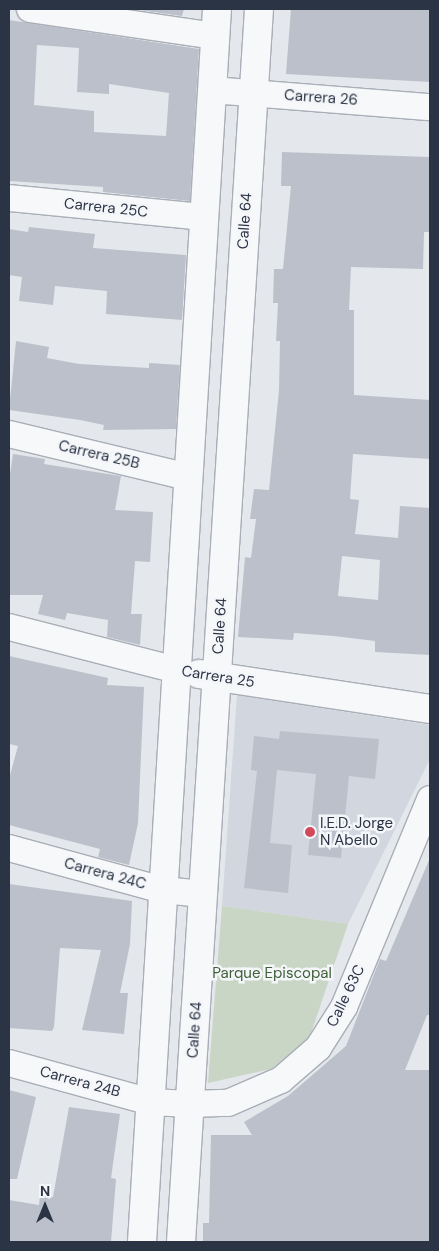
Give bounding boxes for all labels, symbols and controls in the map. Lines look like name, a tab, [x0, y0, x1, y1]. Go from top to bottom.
street label: Carrera 26	[283, 86, 359, 110]
street label: Calle 64	[234, 192, 256, 250]
street label: Carrera 25C	[63, 195, 149, 221]
street label: Carrera 25B	[57, 437, 141, 473]
street label: Calle 64	[209, 597, 231, 655]
street label: Carrera 25	[180, 662, 256, 692]
place label: I.E.D. Jorge N Abello	[320, 814, 393, 849]
marker: I.E.D. Jorge N Abello	[304, 826, 316, 838]
street label: Carrera 24C	[62, 854, 148, 894]
street label: Calle 63C	[323, 962, 369, 1030]
park label: Parque Episcopal	[212, 965, 332, 983]
street label: Calle 64	[184, 1001, 206, 1059]
street label: Carrera 24B	[38, 1063, 122, 1101]
north arrow	[20, 1181, 70, 1231]
text: N	[40, 1182, 50, 1200]

